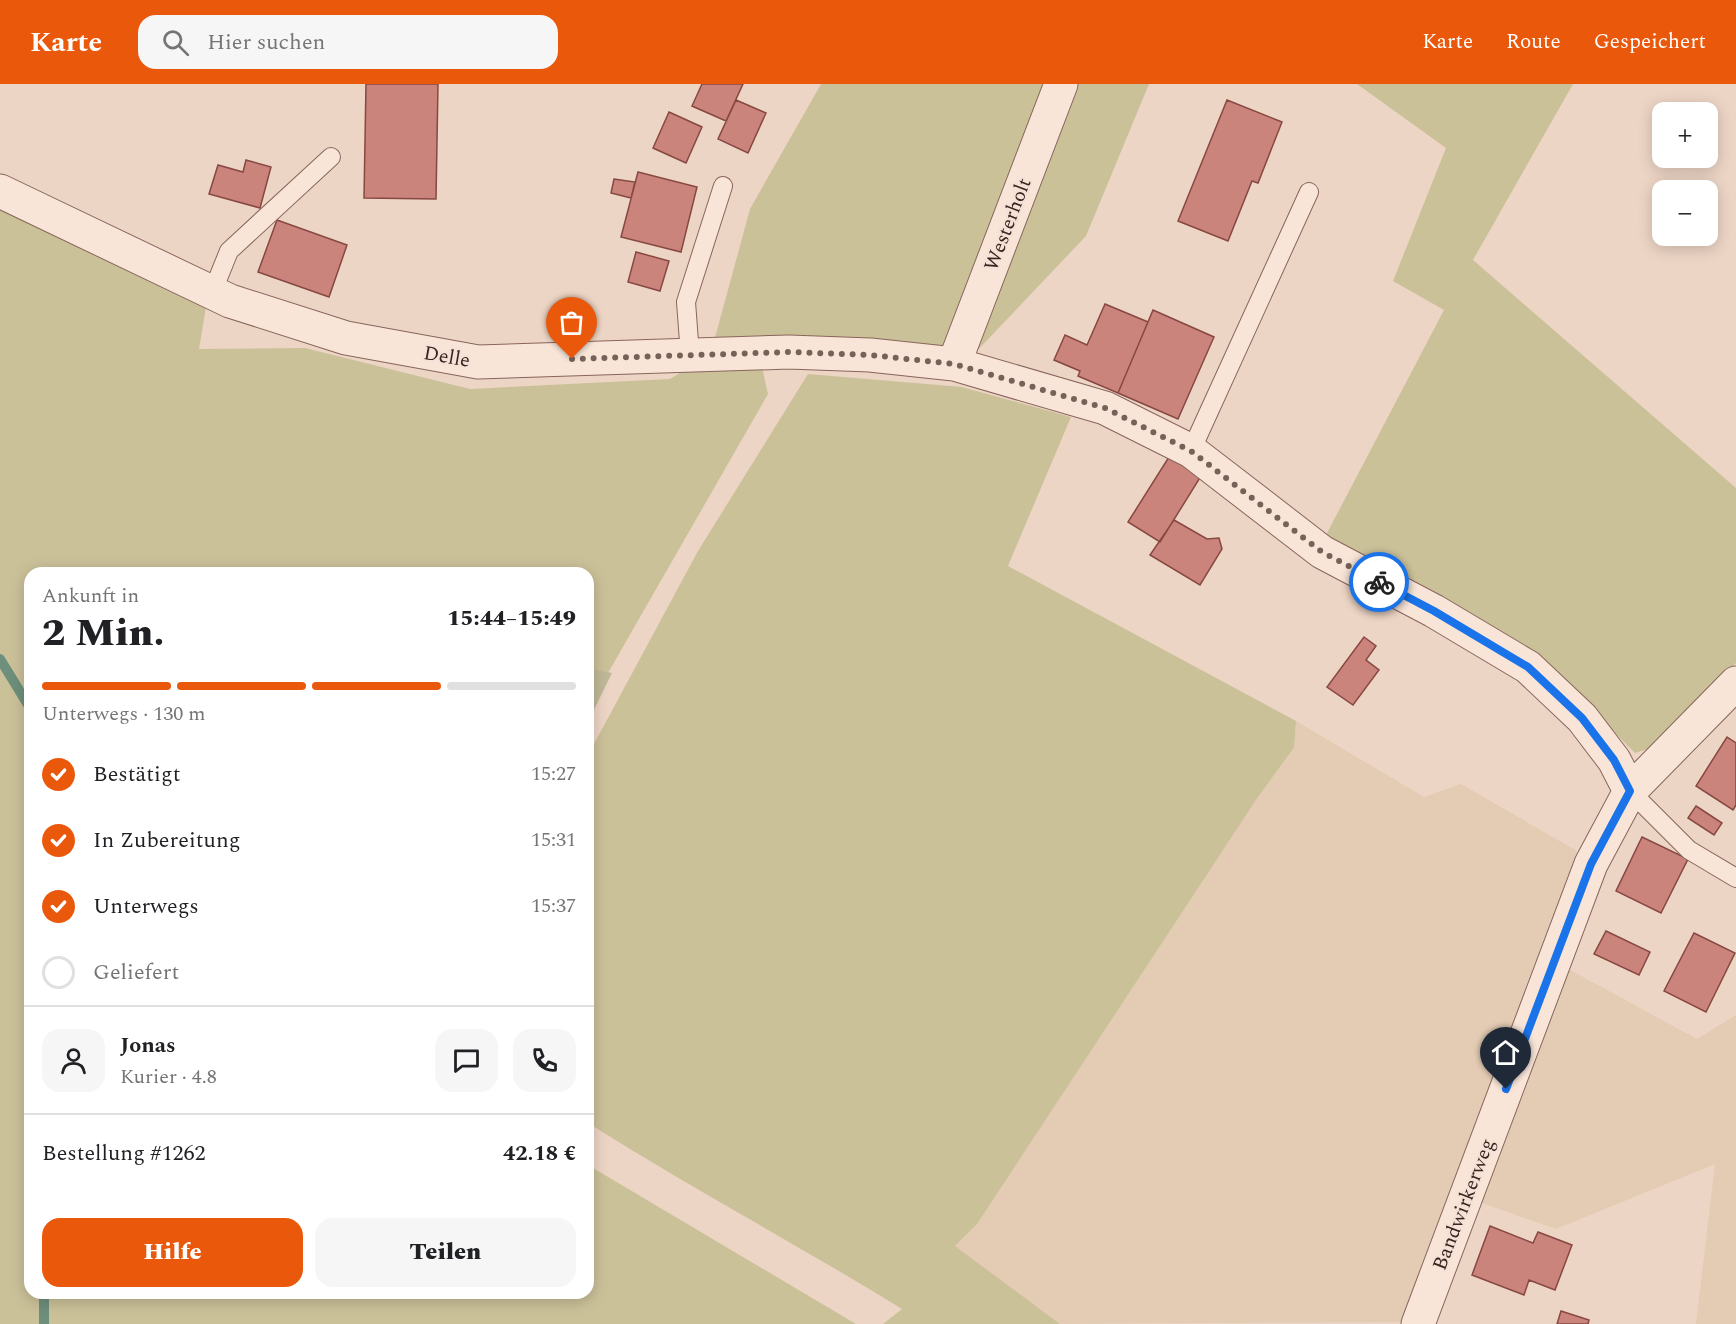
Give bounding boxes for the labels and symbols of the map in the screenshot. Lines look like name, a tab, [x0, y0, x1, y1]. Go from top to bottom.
street label: Westerholt	[976, 173, 1039, 275]
pin	[546, 297, 597, 359]
street label: Delle	[421, 338, 472, 376]
courier	[1349, 552, 1409, 612]
pin	[1480, 1027, 1531, 1089]
street label: Bandwirkerweg	[1425, 1134, 1503, 1275]

